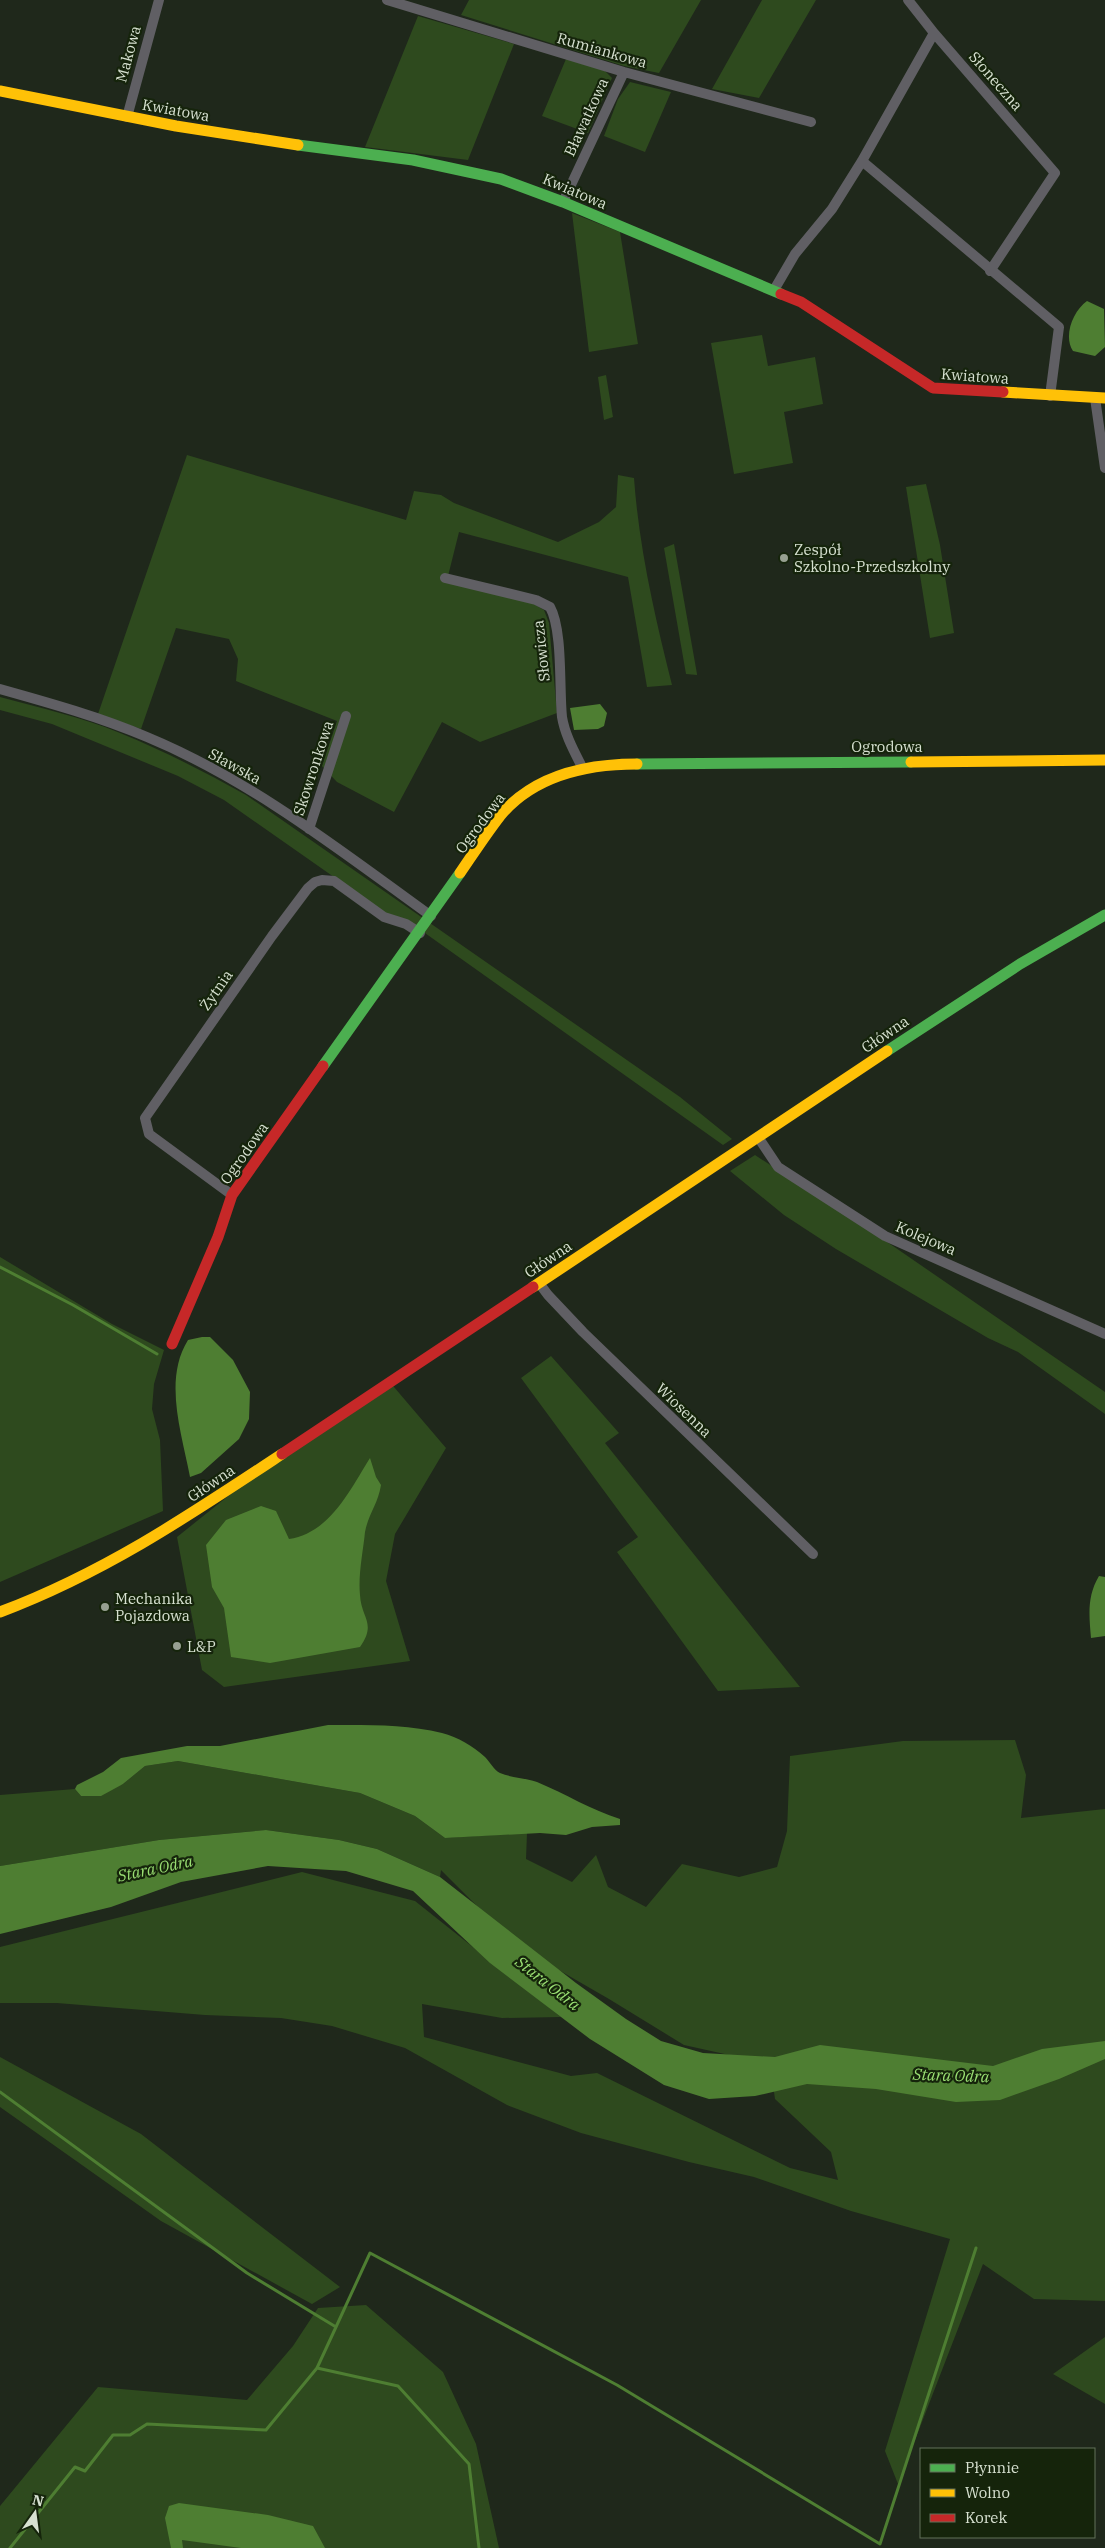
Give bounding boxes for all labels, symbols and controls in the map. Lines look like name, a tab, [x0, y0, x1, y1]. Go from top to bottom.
street label: Makowa	[111, 24, 145, 84]
street label: Rumiankowa	[555, 28, 649, 72]
street label: Słoneczna	[965, 47, 1027, 115]
street label: Bławatkowa	[560, 75, 612, 159]
street label: Kwiatowa	[141, 95, 211, 125]
street label: Kwiatowa	[540, 169, 610, 213]
street label: Kwiatowa	[940, 364, 1010, 388]
place label: Zespół Szkolno-Przedszkolny	[794, 540, 950, 576]
marker: Zespół Szkolno-Przedszkolny	[778, 552, 790, 564]
street label: Słowicza	[528, 619, 554, 683]
street label: Skowronkowa	[289, 718, 337, 818]
street label: Ogrodowa	[851, 737, 923, 756]
street label: Sławska	[205, 744, 265, 788]
street label: Ogrodowa	[451, 789, 509, 857]
street label: Żytnia	[195, 966, 237, 1014]
street label: Główna	[858, 1011, 912, 1057]
street label: Ogrodowa	[216, 1118, 272, 1188]
street label: Kolejowa	[893, 1217, 959, 1259]
street label: Główna	[521, 1236, 575, 1282]
street label: Wiosenna	[652, 1379, 716, 1441]
street label: Główna	[184, 1460, 238, 1506]
place label: Mechanika Pojazdowa	[115, 1589, 193, 1625]
marker: Mechanika Pojazdowa	[99, 1601, 111, 1613]
place label: L&P	[187, 1637, 216, 1656]
marker: L&P	[171, 1640, 183, 1652]
water label: Stara Odra	[114, 1850, 195, 1886]
water label: Stara Odra	[511, 1951, 585, 2015]
water label: Stara Odra	[911, 2064, 990, 2086]
legend	[920, 2448, 1095, 2538]
text: Płynnie	[965, 2458, 1019, 2477]
text: Wolno	[965, 2483, 1010, 2502]
north arrow	[10, 2488, 60, 2538]
text: N	[31, 2490, 46, 2510]
text: Korek	[965, 2508, 1007, 2527]

